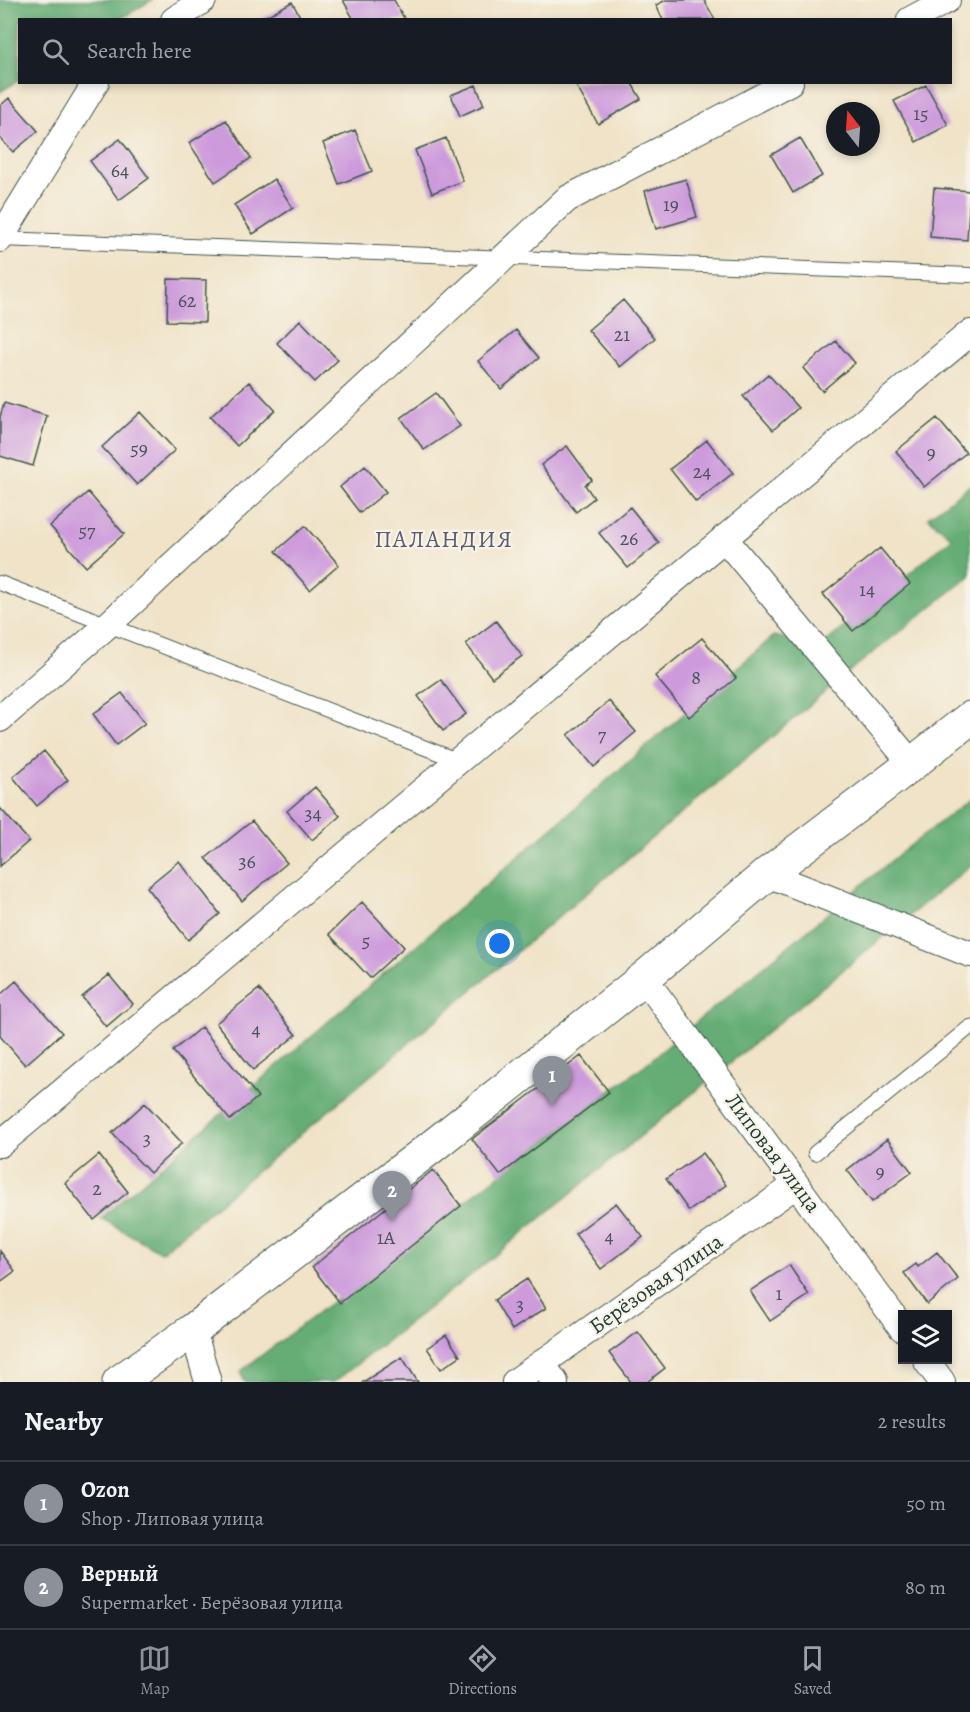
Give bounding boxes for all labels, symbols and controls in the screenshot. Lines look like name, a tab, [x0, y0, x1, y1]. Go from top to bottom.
search box	[18, 18, 952, 84]
icon: search	[39, 35, 72, 68]
text: Search here	[87, 36, 192, 66]
house number: 15	[913, 100, 929, 127]
north arrow	[826, 102, 880, 156]
house number: 64	[111, 157, 129, 184]
house number: 19	[663, 191, 679, 218]
house number: 62	[178, 287, 197, 314]
house number: 21	[614, 321, 630, 348]
house number: 59	[130, 435, 148, 462]
house number: 9	[926, 439, 936, 466]
house number: 24	[693, 458, 711, 485]
house number: 57	[79, 517, 96, 544]
district label: ПАЛАНДИЯ	[375, 523, 513, 555]
house number: 26	[620, 525, 638, 552]
house number: 14	[859, 576, 875, 603]
house number: 8	[691, 664, 701, 691]
house number: 7	[598, 721, 607, 748]
house number: 34	[304, 800, 322, 827]
house number: 36	[238, 848, 256, 875]
house number: 5	[362, 927, 370, 954]
your location	[485, 929, 514, 958]
house number: 4	[251, 1016, 261, 1043]
pin: 1	[532, 1056, 572, 1106]
street label: Липовая улица	[718, 1087, 828, 1220]
house number: 3	[143, 1125, 151, 1152]
house number: 9	[875, 1158, 885, 1185]
pin: 2	[372, 1172, 412, 1221]
house number: 2	[92, 1175, 102, 1202]
house number: 4	[604, 1223, 614, 1250]
house number: 1А	[377, 1224, 396, 1251]
street label: Берёзовая улица	[583, 1226, 730, 1341]
house number: 1	[776, 1280, 783, 1307]
house number: 3	[516, 1291, 524, 1318]
map controls	[898, 1310, 952, 1364]
button: layers	[898, 1310, 952, 1364]
text: Nearby	[24, 1404, 103, 1439]
text: 2 results	[878, 1408, 946, 1435]
text: Ozon	[81, 1475, 130, 1505]
text: 1	[40, 1490, 47, 1517]
text: 50 m	[906, 1490, 946, 1517]
text: Shop · Липовая улица	[81, 1505, 264, 1532]
text: Верный	[81, 1559, 158, 1589]
text: 2	[39, 1574, 48, 1601]
text: 80 m	[905, 1574, 946, 1601]
text: Supermarket · Берёзовая улица	[81, 1589, 343, 1616]
tab: Map	[138, 1642, 171, 1700]
tab: Directions	[448, 1642, 517, 1700]
tab: Saved	[794, 1642, 832, 1700]

